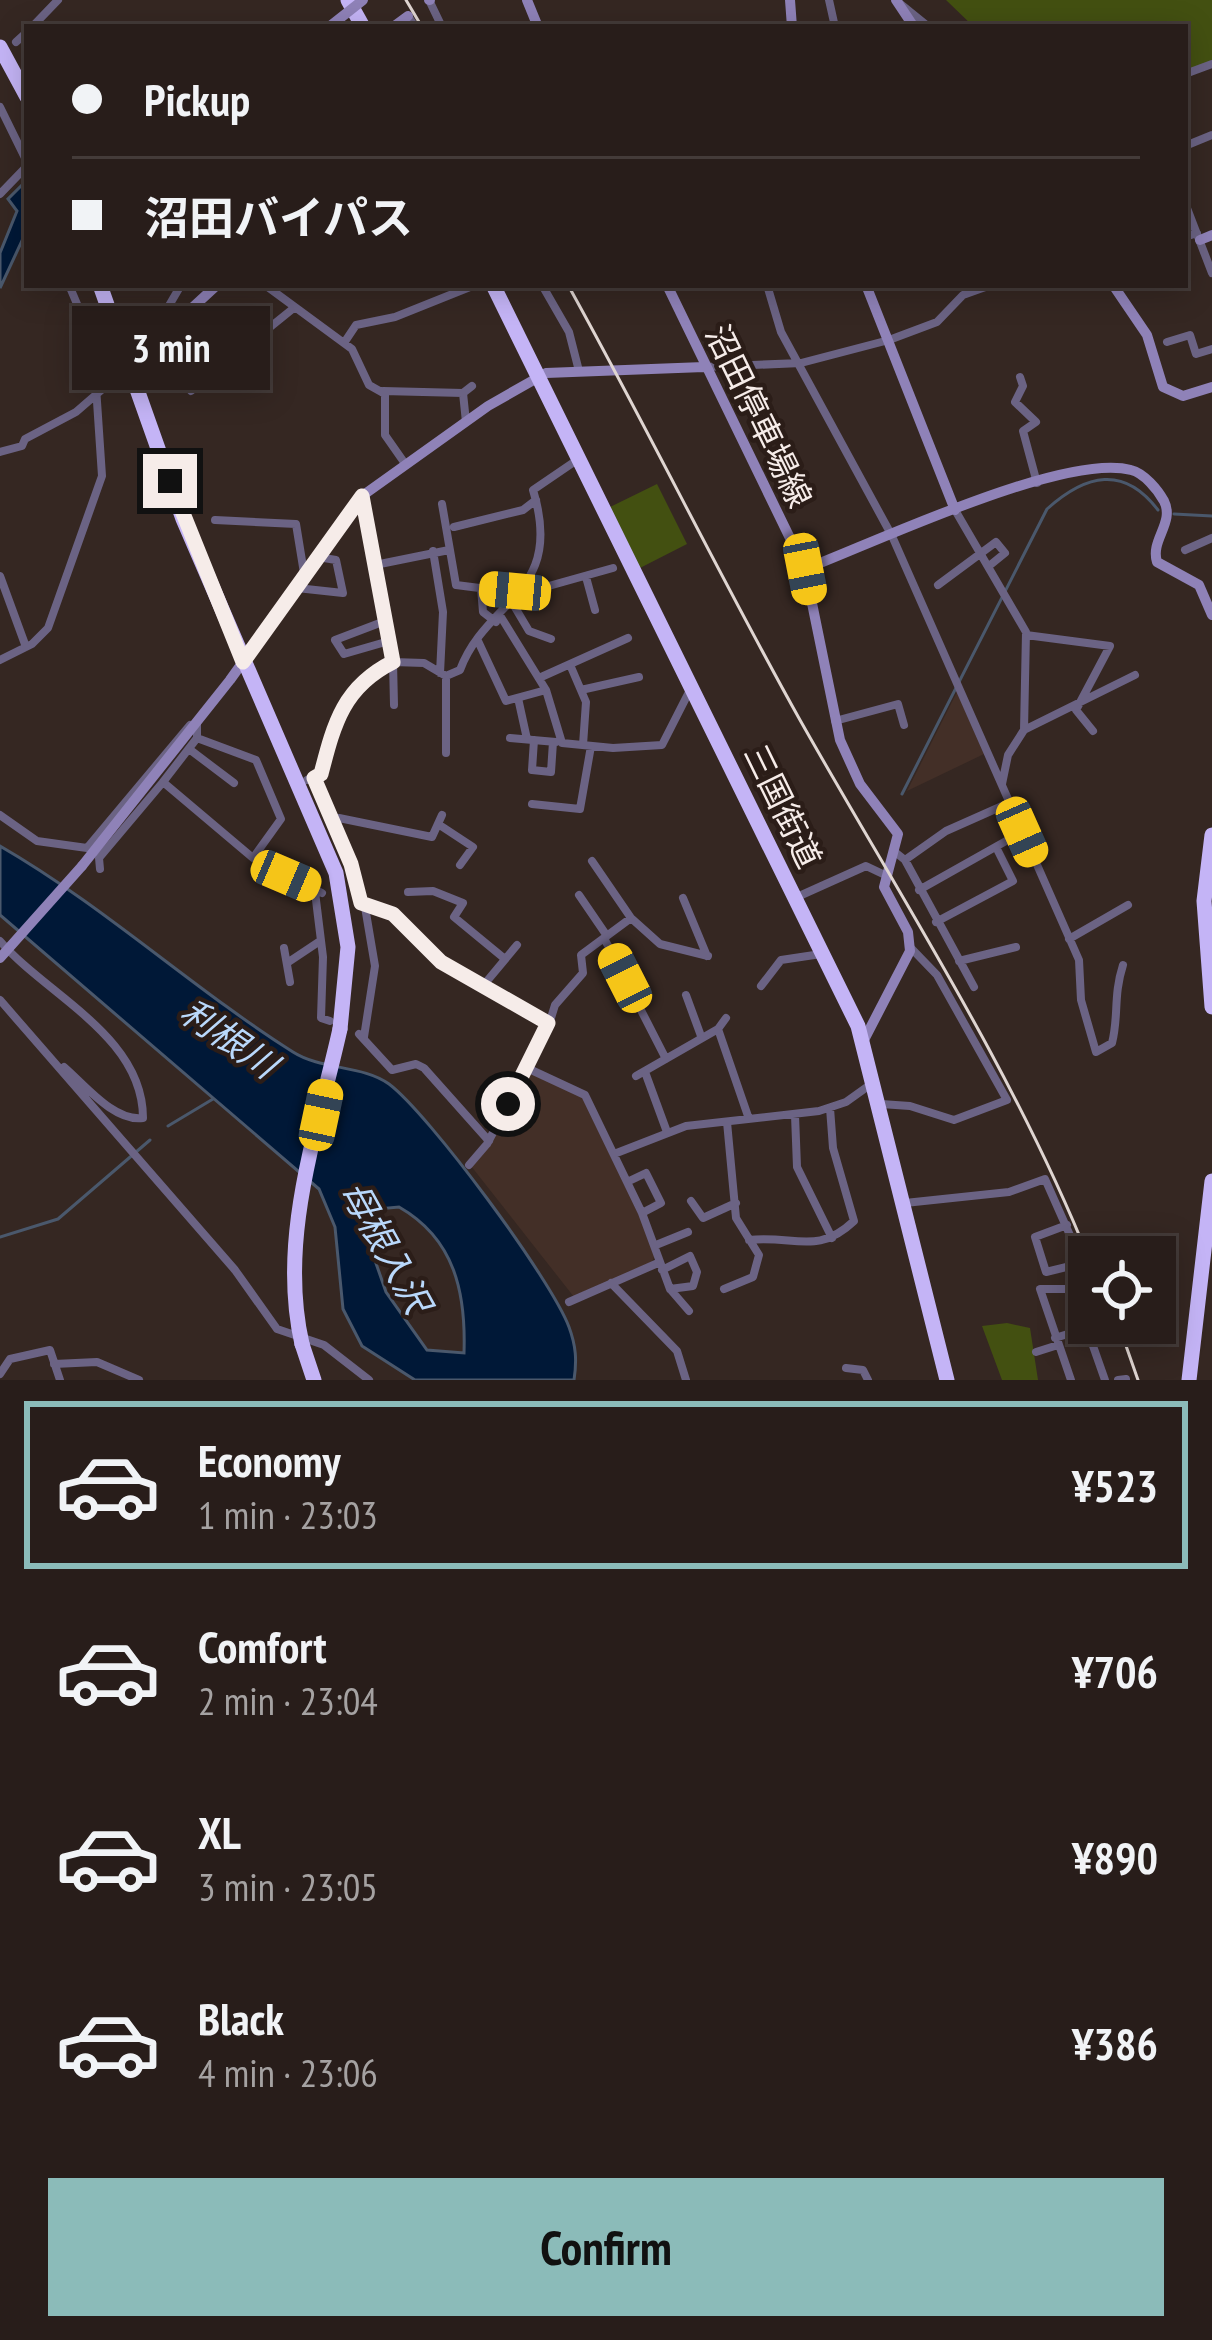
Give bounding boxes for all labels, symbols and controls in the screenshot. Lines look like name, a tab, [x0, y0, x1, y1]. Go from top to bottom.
text: Pickup	[144, 70, 250, 128]
text: 沼田バイパス	[144, 188, 413, 246]
callout: 3 min	[71, 307, 269, 391]
street label: 沼田停車場線	[697, 317, 822, 514]
text: 3 min	[132, 322, 210, 373]
route end	[143, 454, 197, 508]
car	[780, 530, 830, 608]
car	[478, 570, 552, 612]
street label: 三国街道	[735, 737, 832, 875]
car	[991, 792, 1053, 872]
car	[246, 845, 326, 907]
car	[593, 938, 657, 1018]
water label: 利根川	[172, 987, 290, 1090]
car	[296, 1076, 346, 1154]
route start	[481, 1077, 535, 1131]
water label: 母根入沢	[331, 1172, 444, 1325]
map controls	[1068, 1236, 1176, 1344]
button: locate	[1068, 1236, 1176, 1344]
icon: car	[54, 1431, 162, 1539]
text: Economy	[198, 1431, 341, 1489]
text: ¥523	[1072, 1456, 1158, 1514]
text: 1 min · 23:03	[198, 1489, 378, 1540]
icon: car	[54, 1617, 162, 1725]
text: Comfort	[198, 1617, 327, 1675]
text: ¥706	[1072, 1642, 1158, 1700]
text: 2 min · 23:04	[198, 1675, 378, 1726]
icon: car	[54, 1803, 162, 1911]
text: XL	[198, 1803, 241, 1861]
text: ¥890	[1072, 1828, 1158, 1886]
text: 3 min · 23:05	[198, 1861, 378, 1912]
icon: car	[54, 1989, 162, 2097]
text: Black	[198, 1989, 284, 2047]
text: ¥386	[1072, 2014, 1158, 2072]
text: 4 min · 23:06	[198, 2047, 378, 2098]
button: Confirm	[48, 2178, 1164, 2316]

